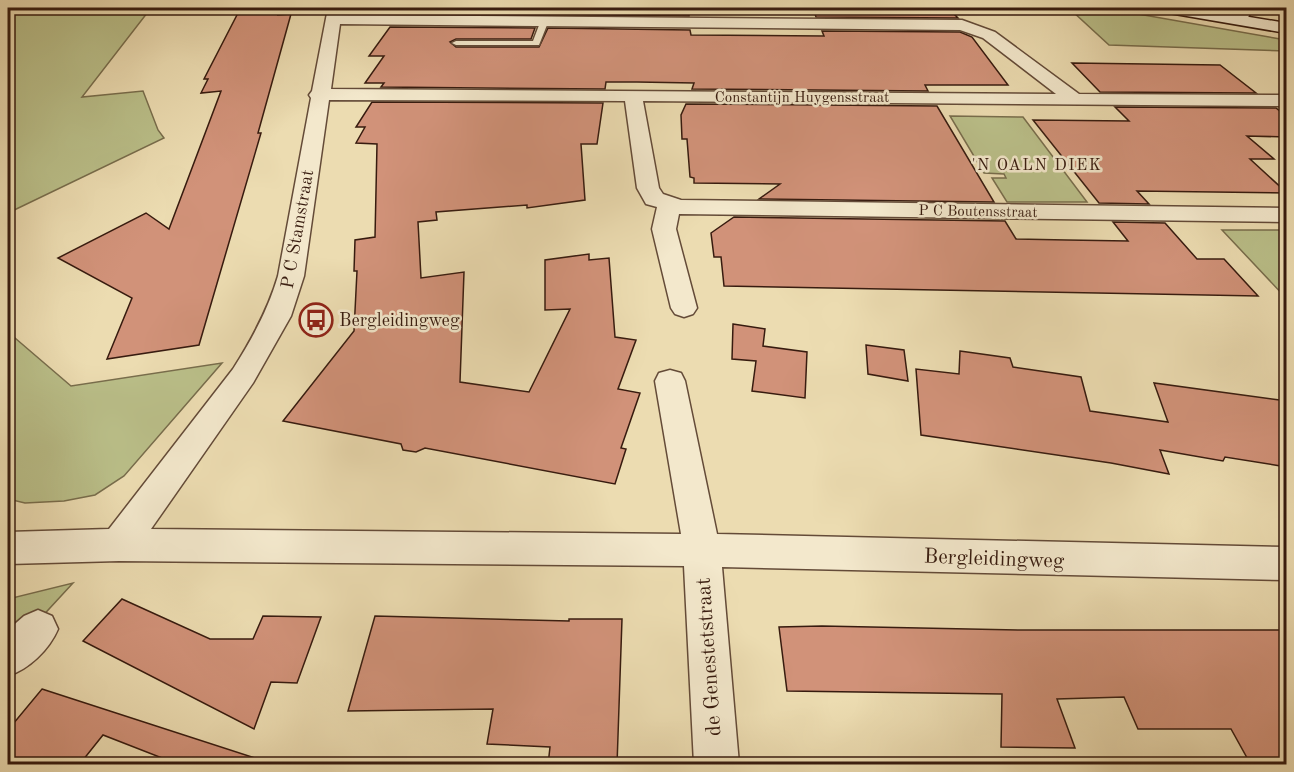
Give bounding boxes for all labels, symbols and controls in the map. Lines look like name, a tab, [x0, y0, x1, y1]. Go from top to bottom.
street label: Constantijn Huygensstraat	[715, 91, 889, 106]
district label: 'N OALN DIEK	[972, 158, 1102, 174]
street label: P C Stamstraat	[279, 168, 317, 290]
street label: P C Boutensstraat	[918, 204, 1038, 221]
bus stop icon: Bergleidingweg	[298, 302, 334, 338]
place label: Bergleidingweg	[339, 312, 460, 330]
street label: Bergleidingweg	[923, 547, 1065, 572]
street label: de Genestetstraat	[693, 577, 726, 737]

